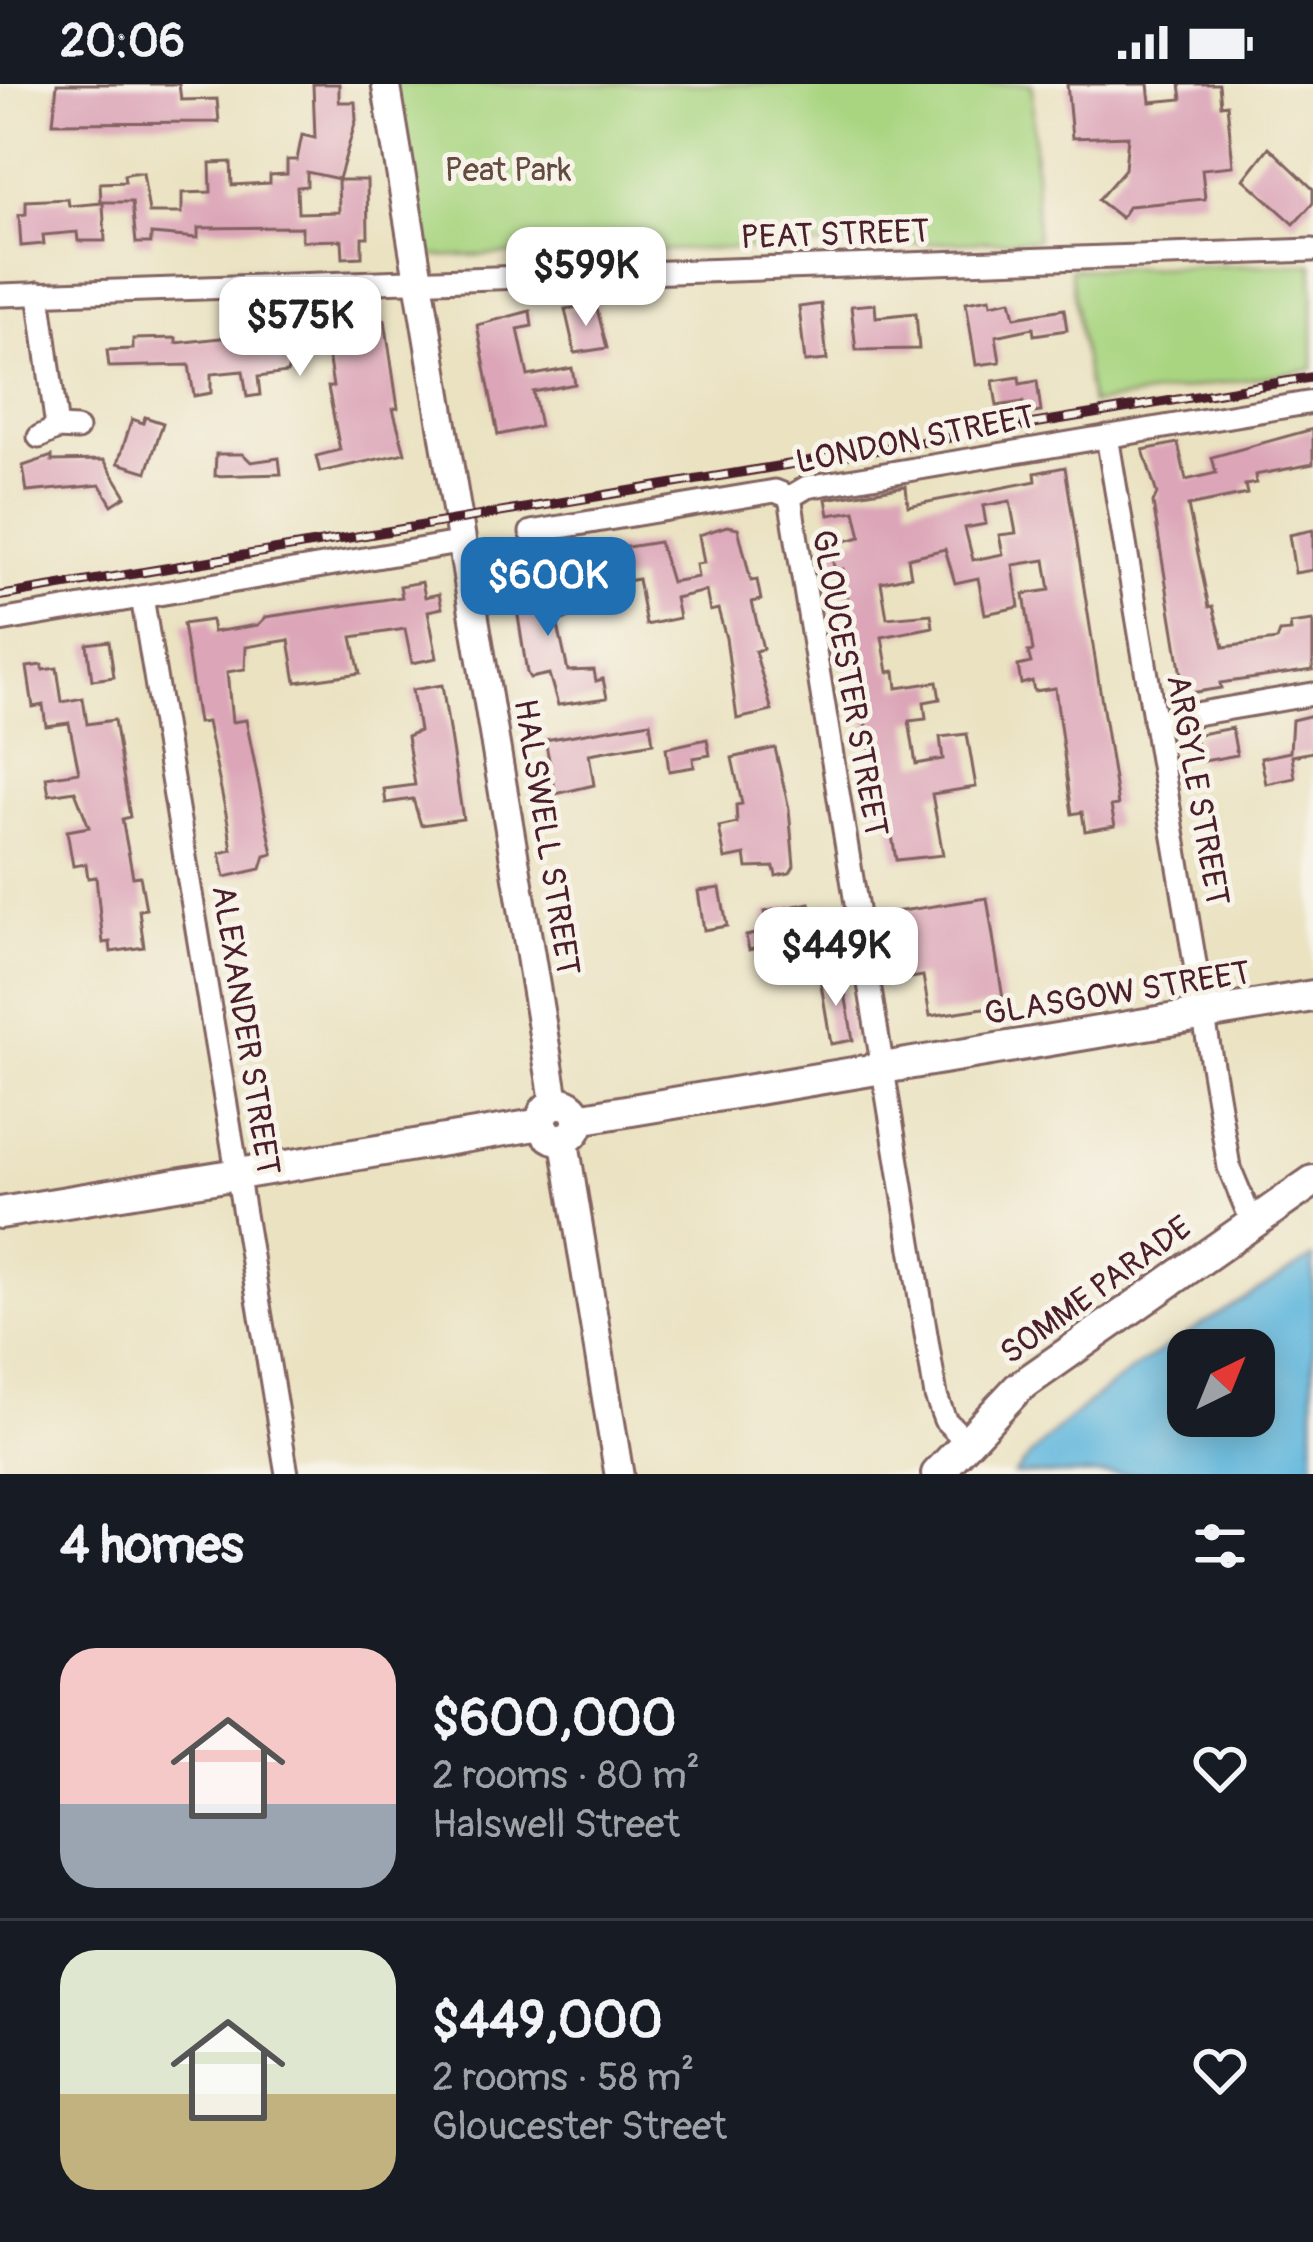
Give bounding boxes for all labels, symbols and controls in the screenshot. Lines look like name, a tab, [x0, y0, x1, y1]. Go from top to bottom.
text: 20:06	[60, 14, 185, 70]
park label: Peat Park	[444, 150, 572, 191]
street label: PEAT STREET	[740, 211, 930, 258]
pin: $599K	[502, 227, 670, 329]
text: $599K	[533, 241, 639, 290]
pin: $575K	[216, 277, 384, 379]
text: $575K	[246, 291, 354, 340]
street label: LONDON STREET	[792, 396, 1038, 483]
street label: GLOUCESTER STREET	[802, 527, 897, 840]
pin: $600K	[464, 537, 632, 639]
text: $600K	[488, 551, 608, 600]
street label: ARGYLE STREET	[1157, 672, 1238, 909]
street label: HALSWELL STREET	[504, 696, 589, 978]
street label: ALEXANDER STREET	[202, 882, 289, 1178]
pin: $449K	[752, 907, 920, 1009]
text: $449K	[781, 921, 891, 970]
street label: GLASGOW STREET	[981, 952, 1253, 1035]
street label: SOMME PARADE	[992, 1207, 1200, 1373]
north arrow	[1167, 1329, 1275, 1437]
map controls	[1167, 1329, 1275, 1437]
icon: filters	[1187, 1513, 1253, 1579]
text: 4 homes	[60, 1514, 244, 1578]
text: $600,000	[432, 1687, 676, 1751]
icon: home	[156, 1696, 300, 1840]
icon: heart	[1187, 1735, 1253, 1801]
text: 2 rooms · 80 m²	[432, 1751, 700, 1800]
text: Halswell Street	[432, 1800, 680, 1849]
text: $449,000	[432, 1989, 663, 2053]
icon: home	[156, 1998, 300, 2142]
icon: heart	[1187, 2037, 1253, 2103]
text: 2 rooms · 58 m²	[432, 2053, 694, 2102]
text: Gloucester Street	[432, 2102, 727, 2151]

